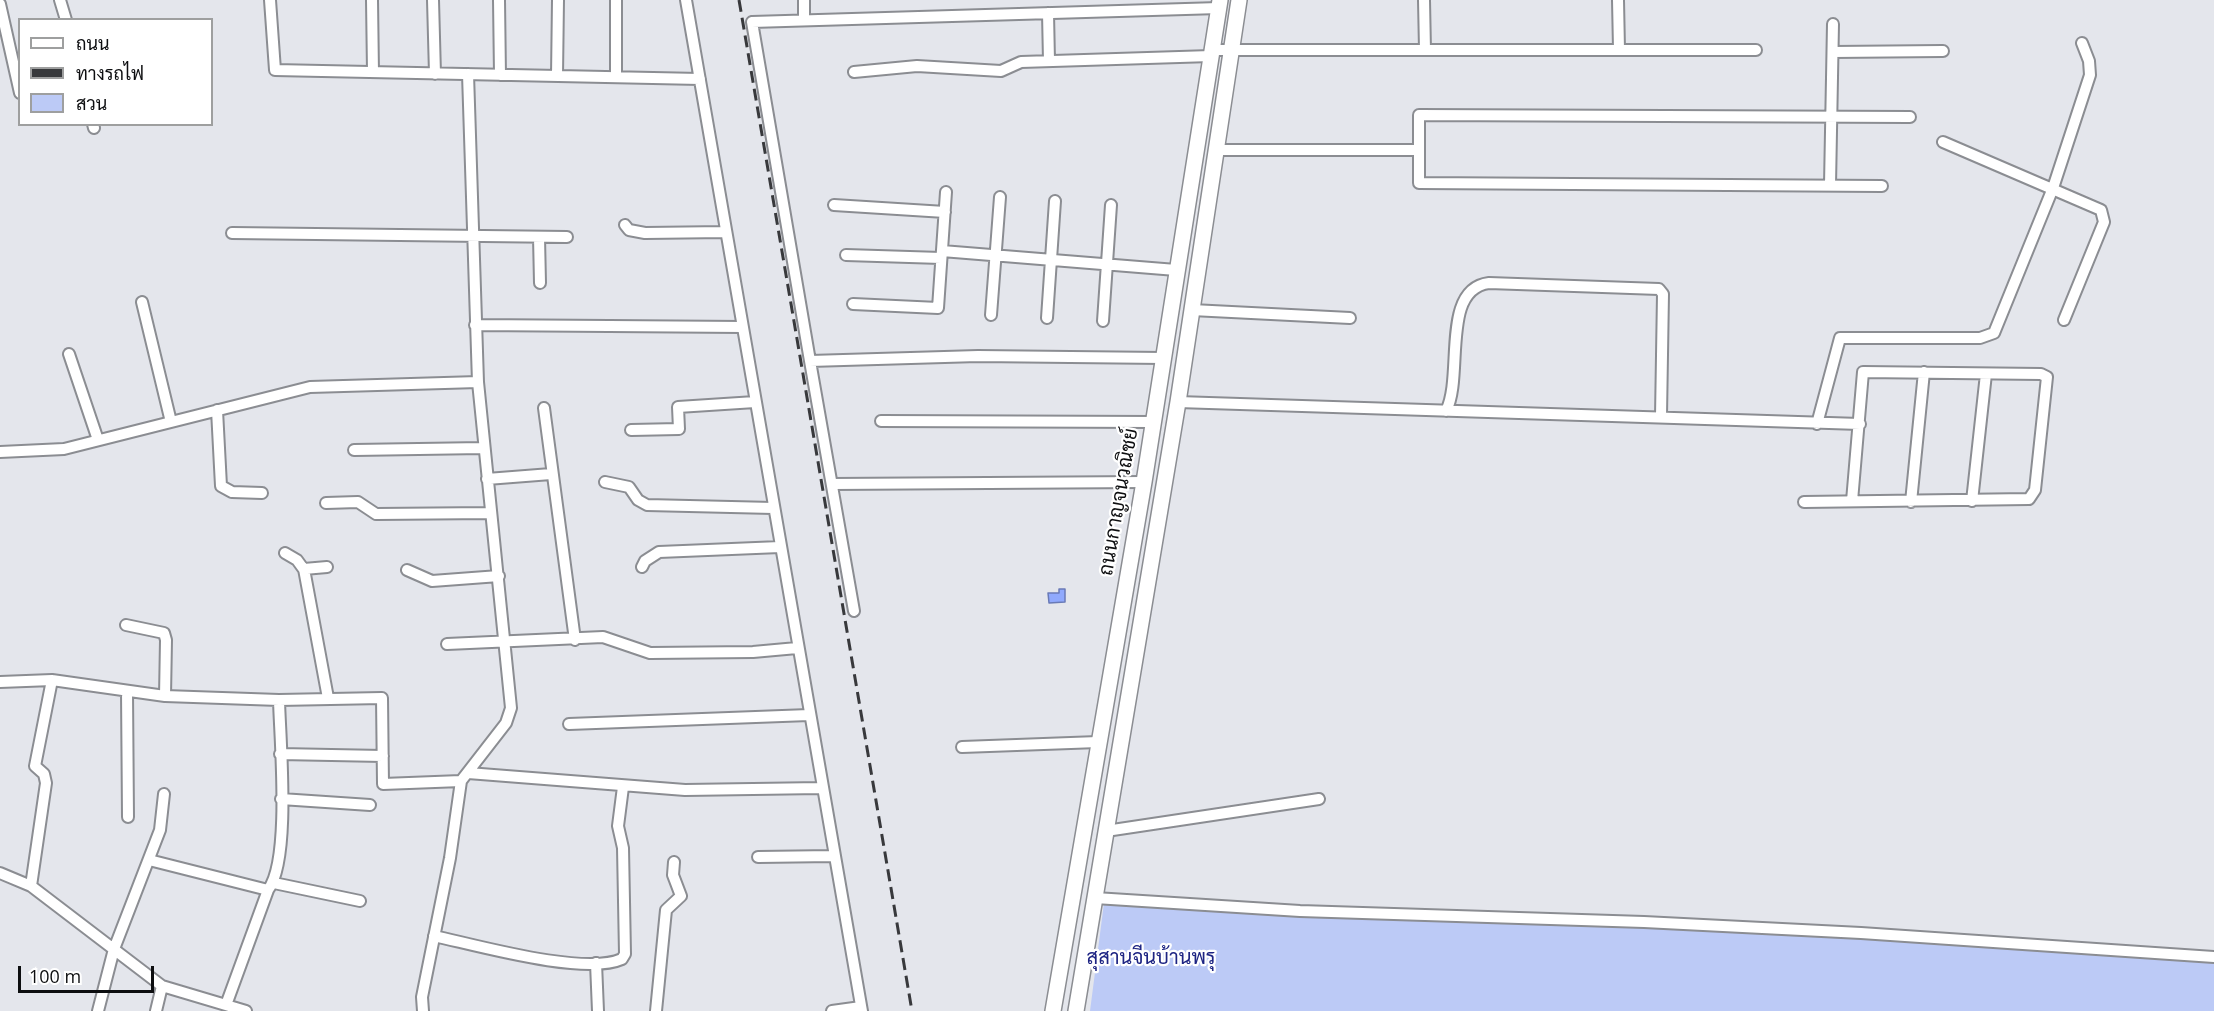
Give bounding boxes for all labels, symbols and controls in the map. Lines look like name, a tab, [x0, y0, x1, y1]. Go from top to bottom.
legend	[18, 18, 213, 126]
text: ถนน	[76, 31, 109, 55]
text: ทางรถไฟ	[76, 61, 144, 85]
text: สวน	[76, 91, 107, 115]
street label: ถนนกาญจนวณิชย์	[1094, 426, 1144, 578]
park label: สุสานจีนบ้านพรุ	[1087, 946, 1215, 970]
scale bar	[21, 954, 158, 992]
text: 100 m	[29, 964, 81, 988]

